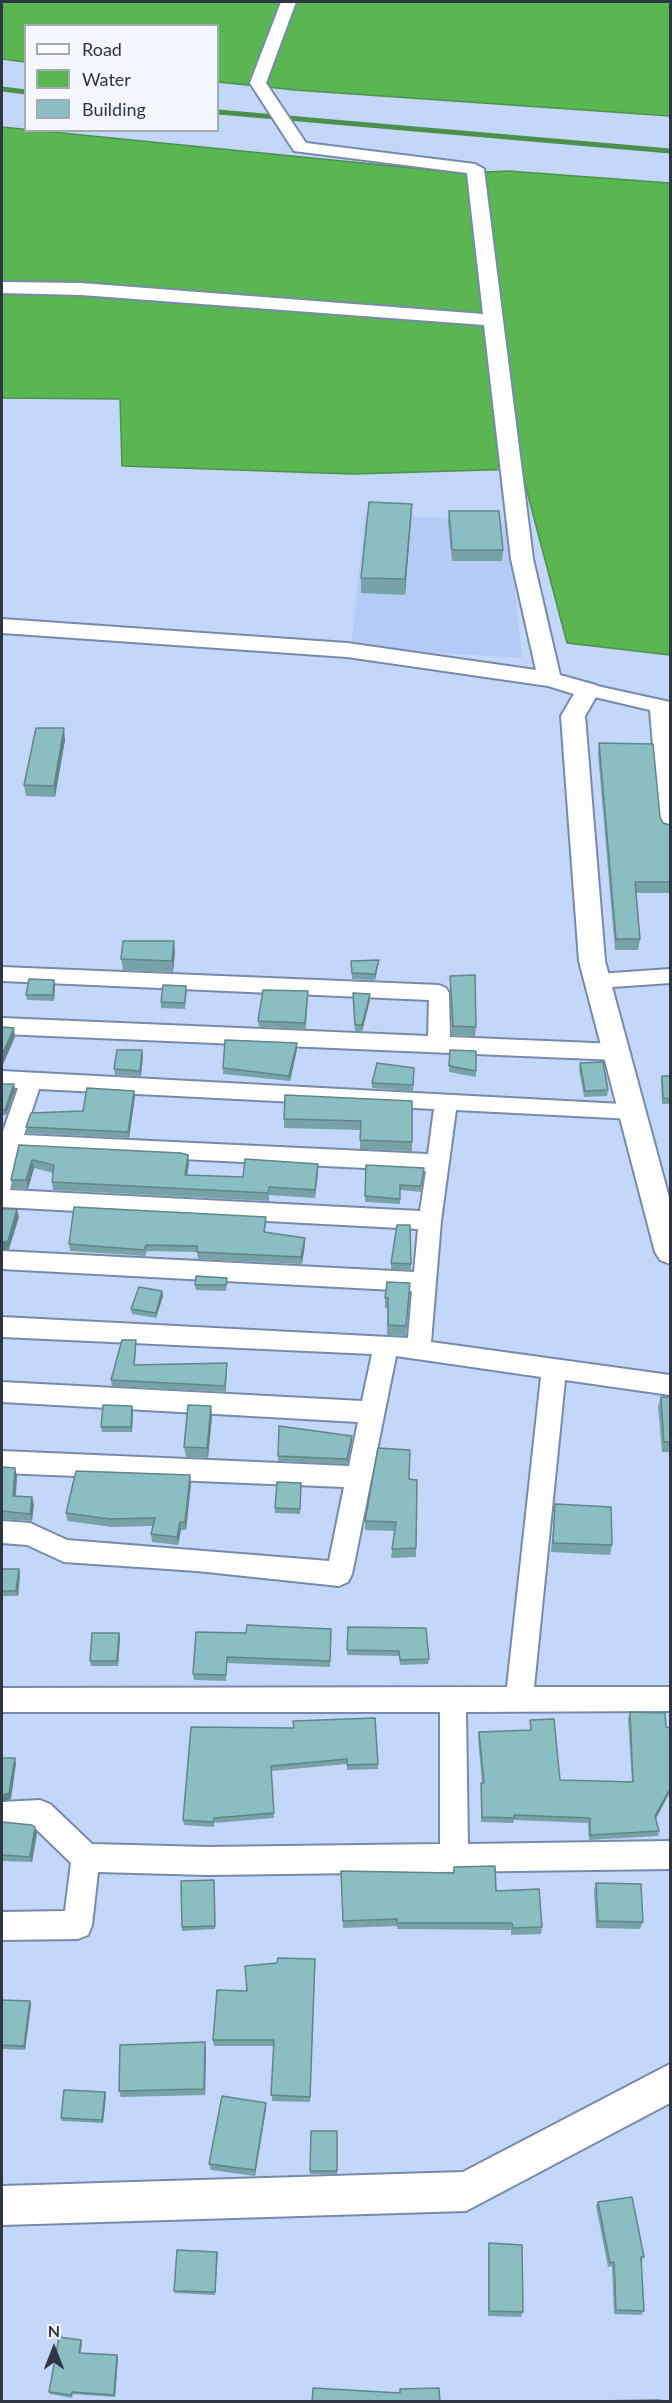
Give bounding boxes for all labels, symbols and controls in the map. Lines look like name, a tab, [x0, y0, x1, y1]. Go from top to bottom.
legend	[24, 24, 219, 132]
text: Road	[82, 38, 122, 60]
text: Water	[82, 68, 131, 90]
text: Building	[82, 98, 146, 120]
north arrow	[24, 2319, 84, 2379]
text: N	[48, 2321, 60, 2340]

